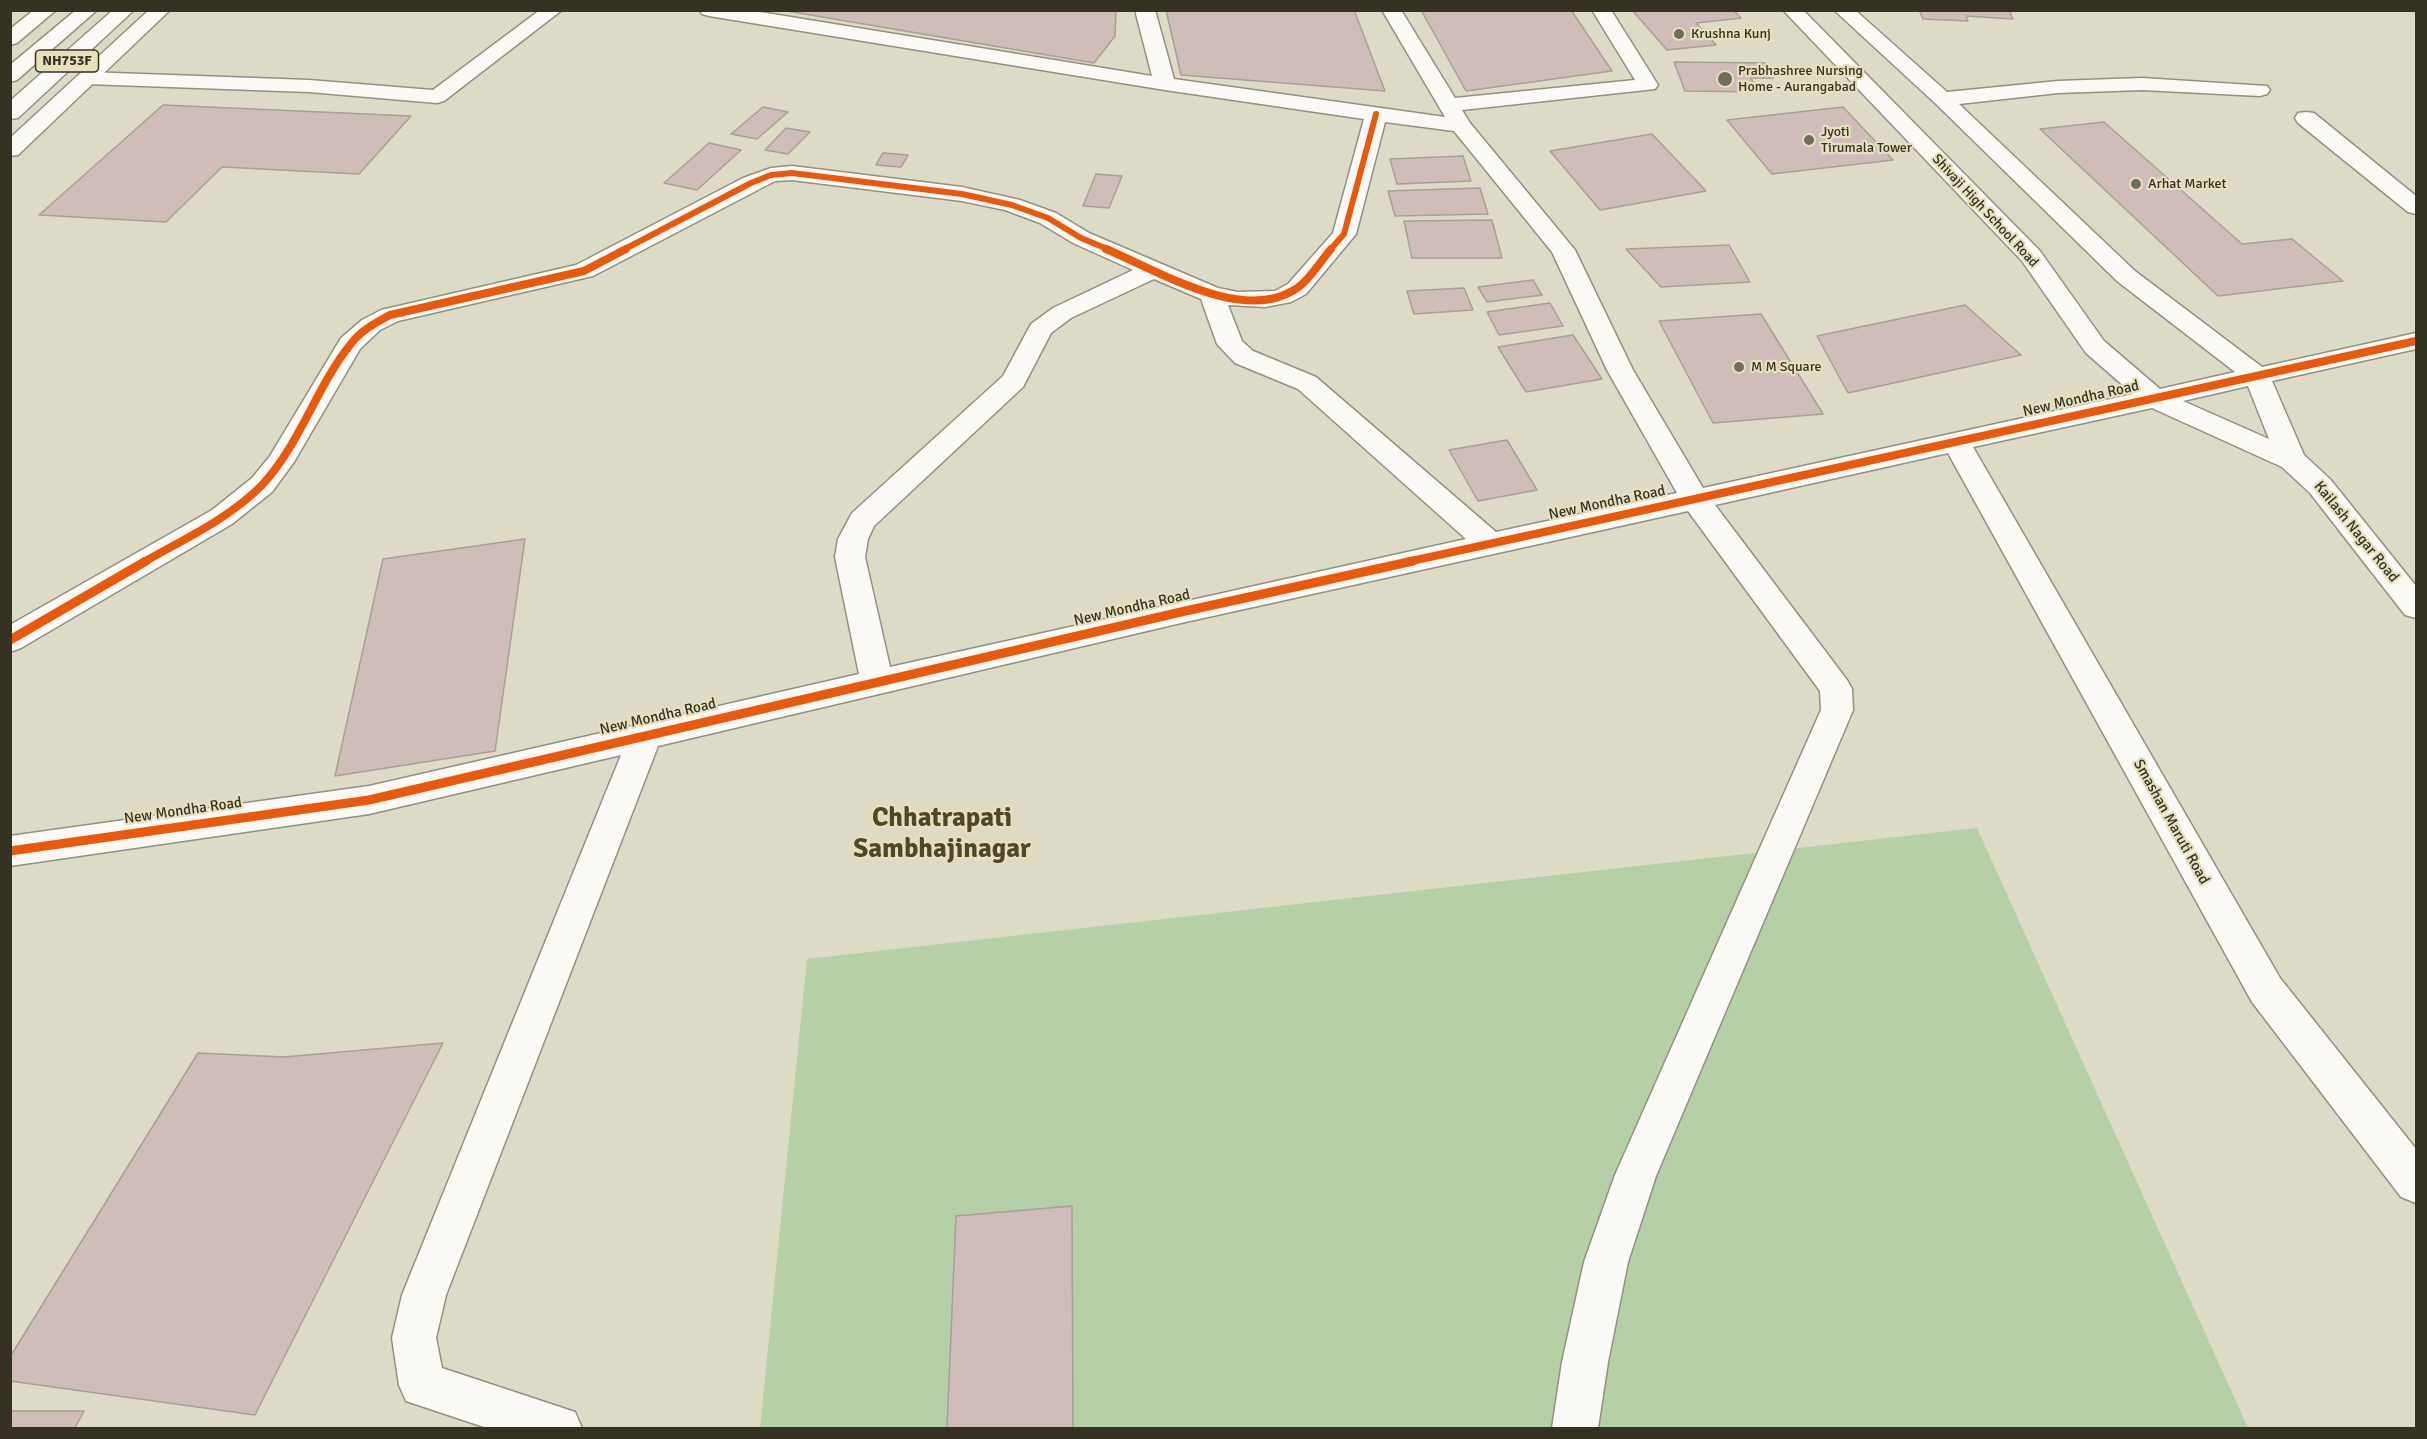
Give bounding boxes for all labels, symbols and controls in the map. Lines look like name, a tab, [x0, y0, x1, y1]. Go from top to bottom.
place label: Krushna Kunj	[1691, 26, 1771, 42]
marker: Krushna Kunj	[1672, 27, 1686, 41]
road number: NH753F	[36, 50, 98, 72]
place label: Prabhashree Nursing Home - Aurangabad	[1738, 63, 1863, 96]
marker: Prabhashree Nursing Home - Aurangabad	[1716, 70, 1734, 88]
place label: Jyoti Tirumala Tower	[1821, 124, 1912, 156]
marker: Jyoti Tirumala Tower	[1802, 133, 1816, 147]
street label: Shivaji High School Road	[1928, 151, 2042, 271]
place label: Arhat Market	[2148, 176, 2226, 192]
marker: Arhat Market	[2129, 177, 2143, 191]
place label: M M Square	[1751, 359, 1822, 375]
marker: M M Square	[1732, 360, 1746, 374]
street label: New Mondha Road	[2021, 377, 2141, 421]
street label: Kailash Nagar Road	[2310, 478, 2402, 586]
street label: New Mondha Road	[1547, 482, 1667, 524]
street label: New Mondha Road	[1072, 586, 1192, 630]
street label: New Mondha Road	[598, 695, 718, 739]
street label: Smashan Maruti Road	[2129, 756, 2213, 888]
street label: New Mondha Road	[123, 794, 243, 828]
district label: Chhatrapati Sambhajinagar	[853, 803, 1031, 866]

